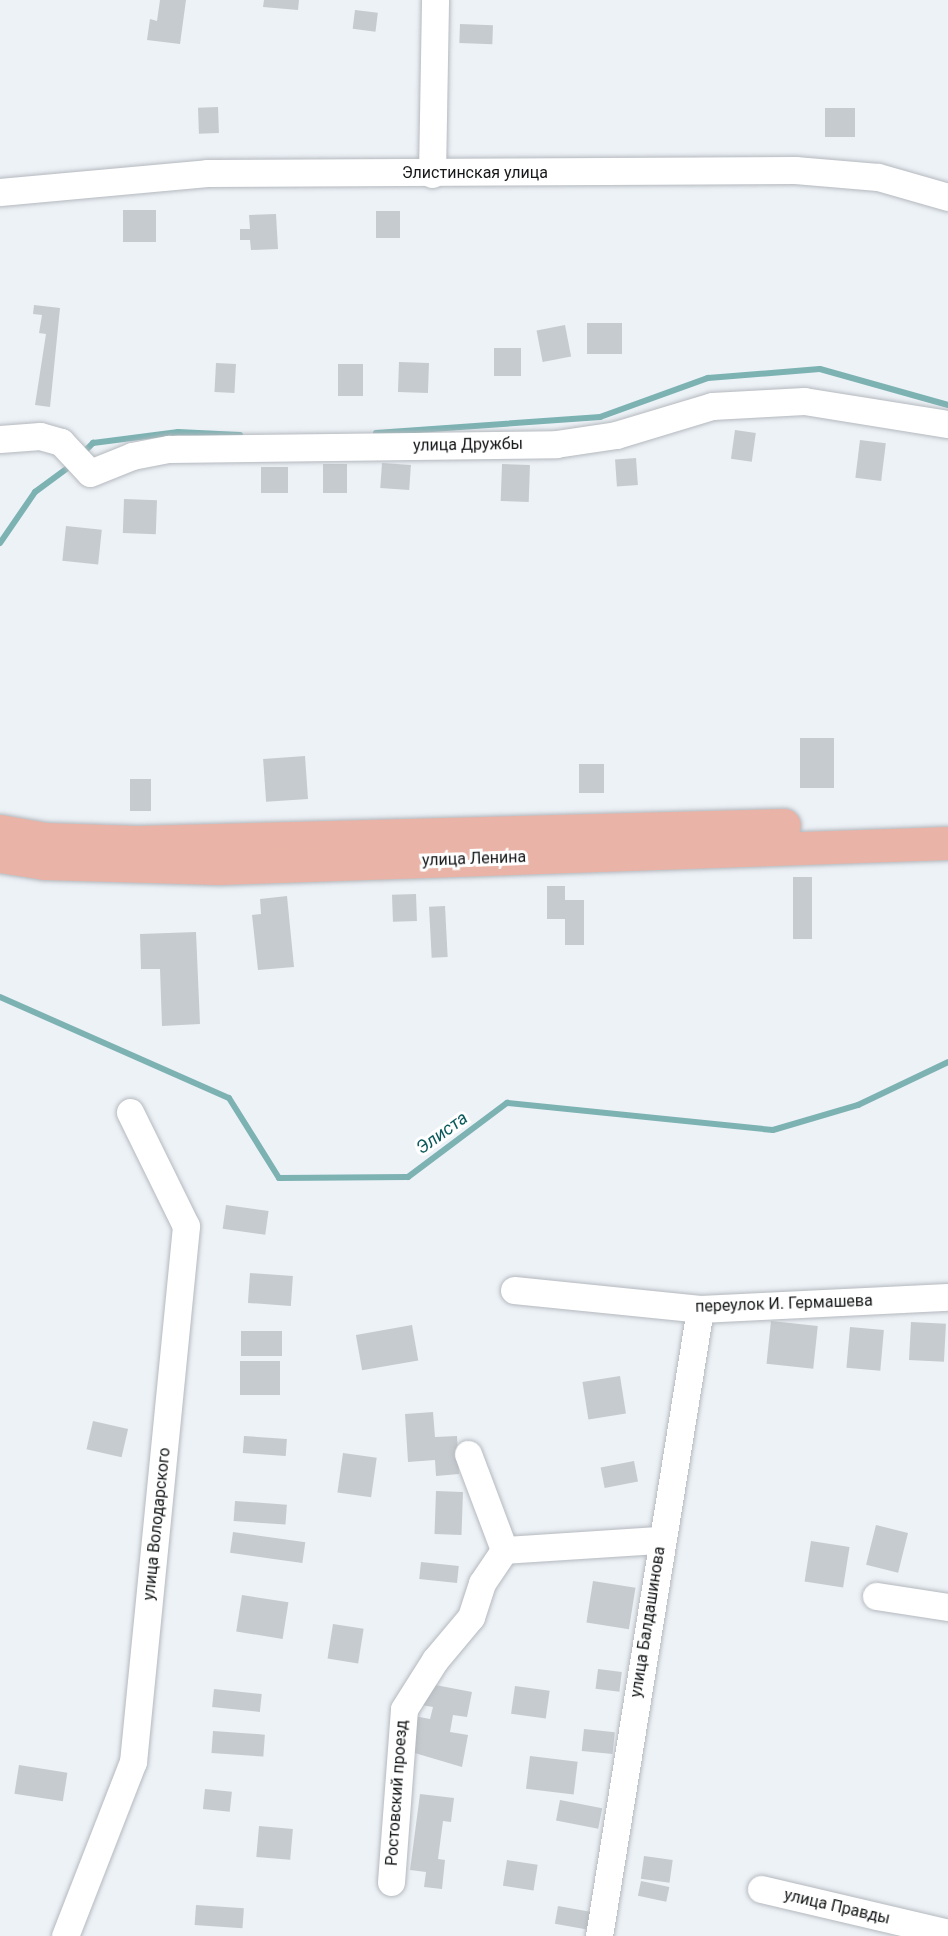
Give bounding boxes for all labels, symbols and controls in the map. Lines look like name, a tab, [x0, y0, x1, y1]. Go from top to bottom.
street label: Элистинская улица	[402, 163, 548, 183]
street label: улица Дружбы	[413, 434, 523, 456]
street label: улица Ленина	[422, 848, 526, 870]
water label: Элиста	[412, 1107, 472, 1159]
street label: переулок И. Гермашева	[695, 1291, 873, 1317]
street label: улица Володарского	[139, 1447, 175, 1601]
street label: улица Балдашинова	[627, 1545, 669, 1699]
street label: Ростовский проезд	[382, 1719, 412, 1867]
street label: улица Правды	[782, 1885, 892, 1929]

